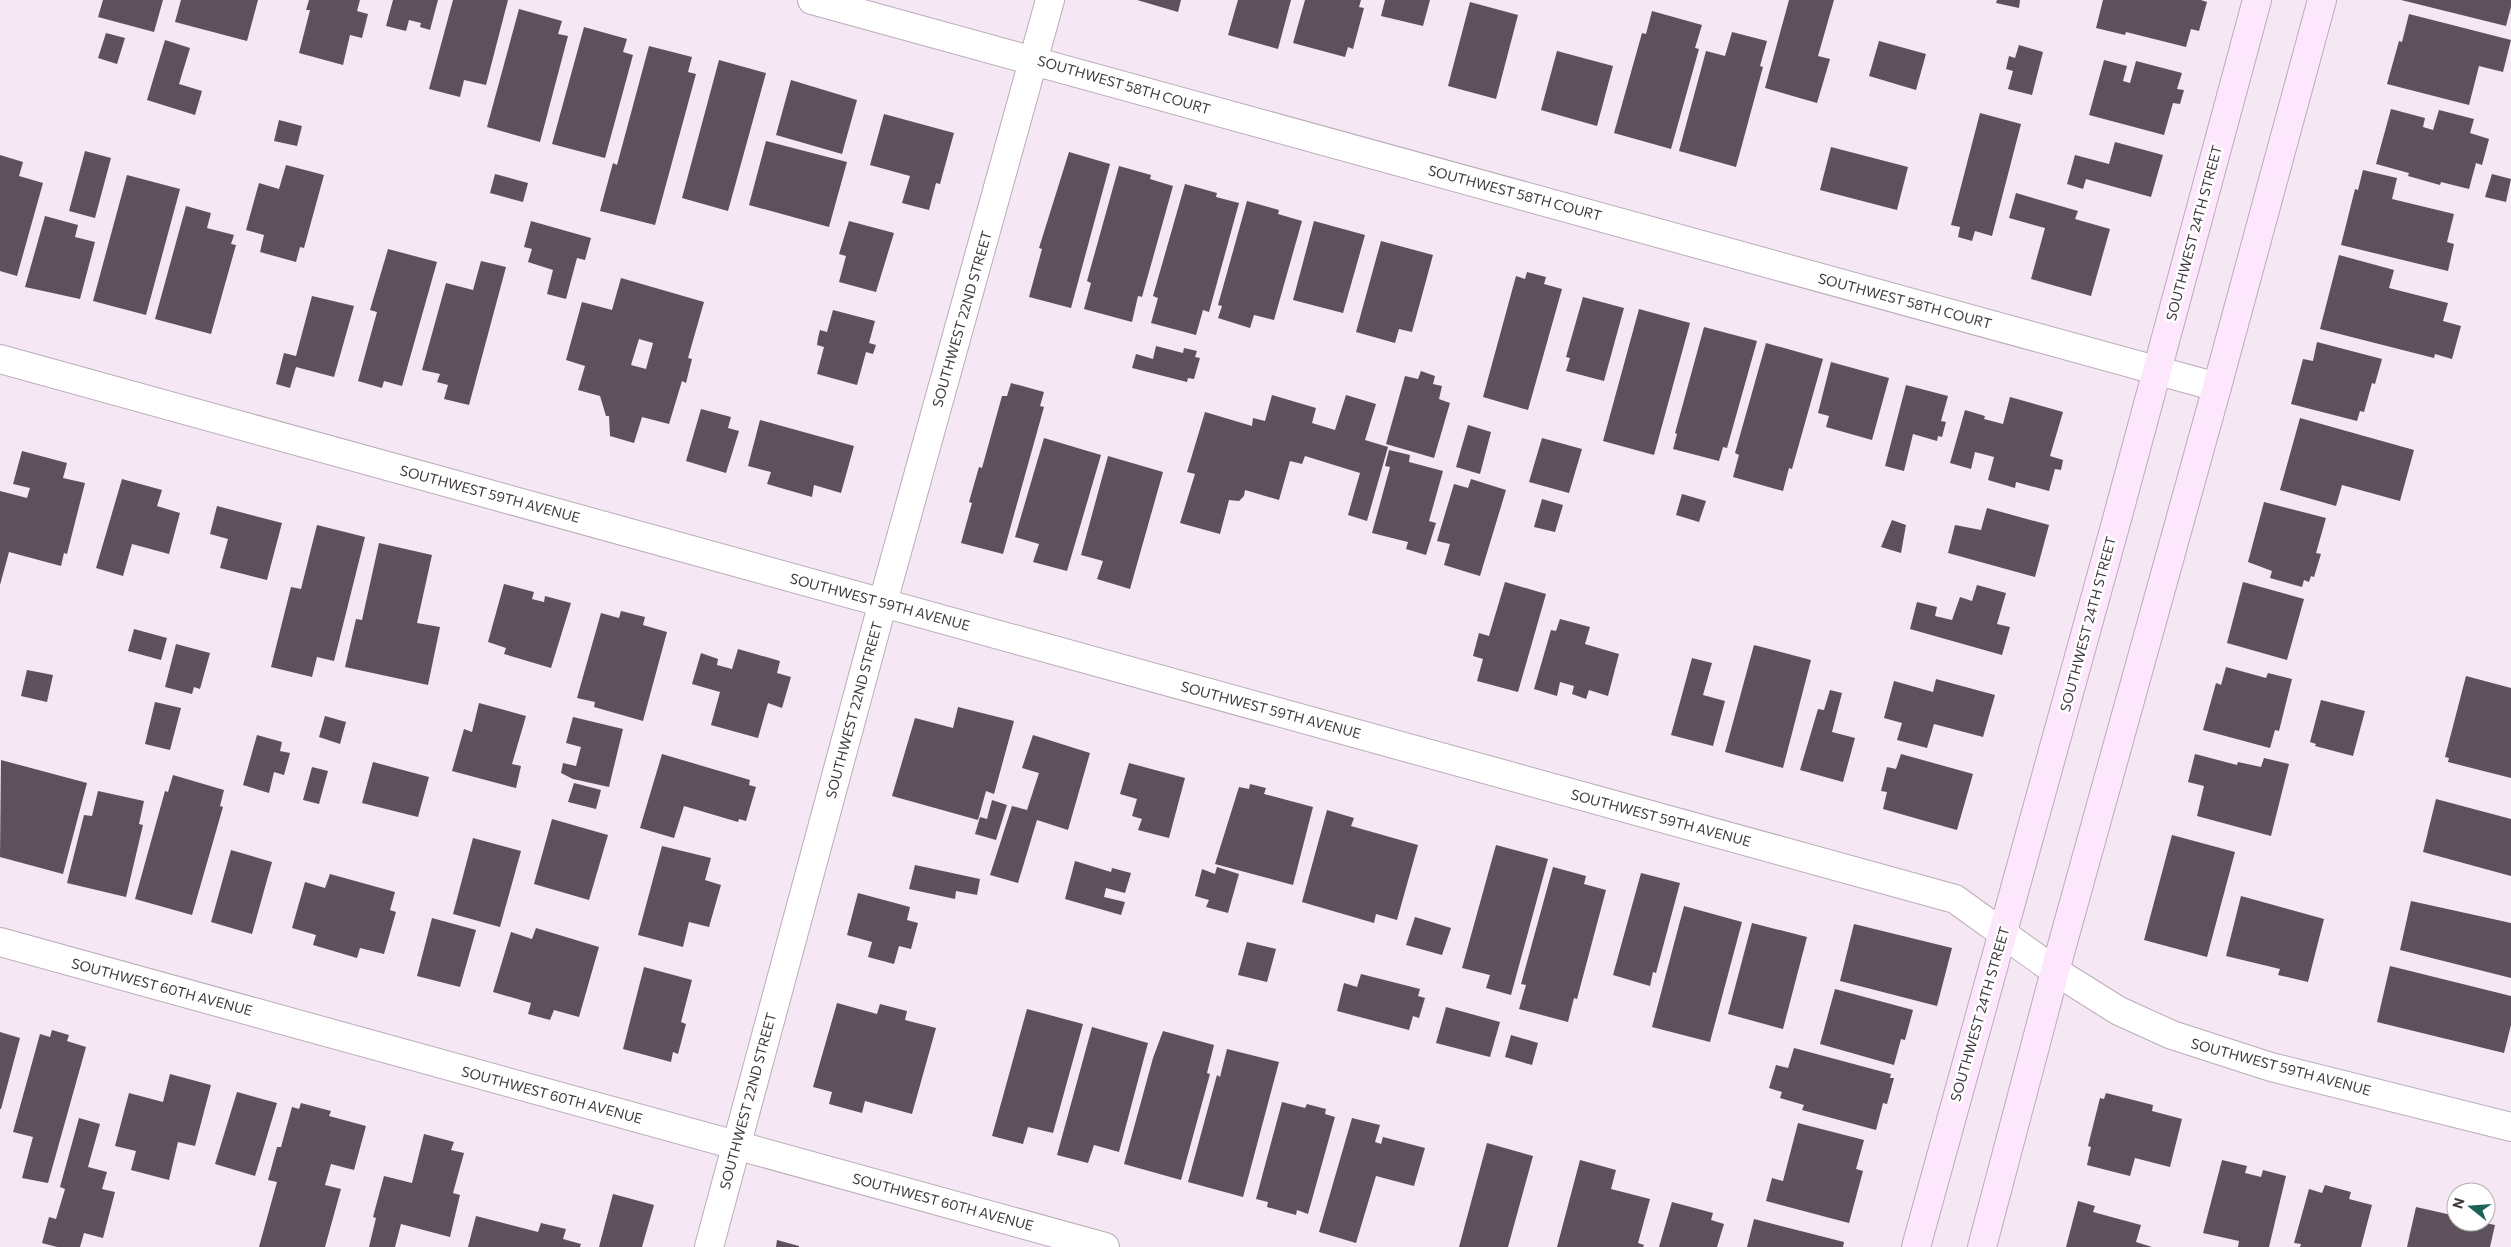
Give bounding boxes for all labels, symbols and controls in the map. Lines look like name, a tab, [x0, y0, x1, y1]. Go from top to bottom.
street label: SOUTHWEST 58TH COURT	[1036, 52, 1213, 117]
street label: SOUTHWEST 24TH STREET	[2162, 143, 2225, 323]
street label: SOUTHWEST 58TH COURT	[1426, 161, 1604, 224]
street label: SOUTHWEST 22ND STREET	[928, 229, 995, 409]
street label: SOUTHWEST 58TH COURT	[1816, 269, 1994, 332]
street label: SOUTHWEST 59TH AVENUE	[398, 461, 582, 526]
street label: SOUTHWEST 24TH STREET	[2056, 534, 2119, 714]
street label: SOUTHWEST 59TH AVENUE	[788, 569, 972, 634]
street label: SOUTHWEST 22ND STREET	[822, 619, 885, 800]
street label: SOUTHWEST 59TH AVENUE	[1179, 677, 1363, 742]
street label: SOUTHWEST 59TH AVENUE	[1569, 785, 1753, 850]
street label: SOUTHWEST 24TH STREET	[1946, 924, 2013, 1103]
street label: SOUTHWEST 60TH AVENUE	[70, 954, 254, 1019]
street label: SOUTHWEST 22ND STREET	[716, 1010, 779, 1191]
street label: SOUTHWEST 59TH AVENUE	[2189, 1034, 2373, 1099]
street label: SOUTHWEST 60TH AVENUE	[460, 1062, 644, 1127]
street label: SOUTHWEST 60TH AVENUE	[851, 1169, 1035, 1234]
north arrow	[2446, 1182, 2496, 1232]
text: N	[2448, 1196, 2468, 1211]

